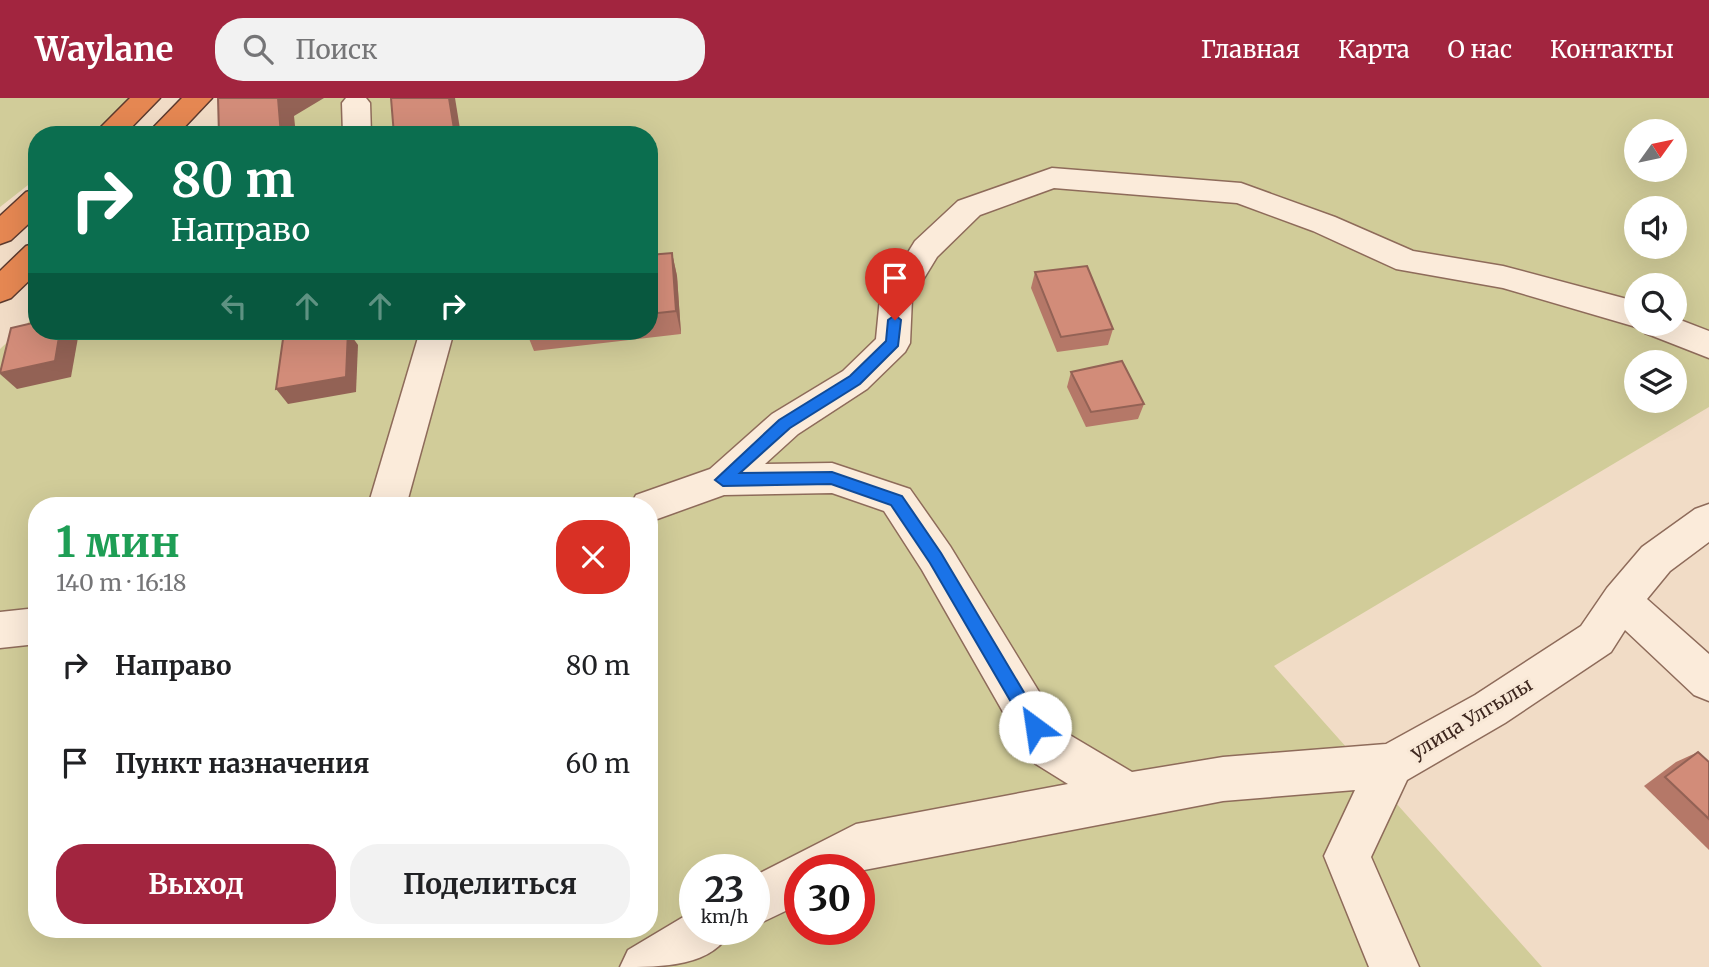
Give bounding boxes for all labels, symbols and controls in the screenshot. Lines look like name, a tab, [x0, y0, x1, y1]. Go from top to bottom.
search box	[215, 18, 705, 81]
text: Waylane	[35, 29, 173, 70]
icon: search	[239, 30, 277, 68]
text: Поиск	[295, 33, 378, 66]
text: Главная	[1201, 34, 1300, 65]
text: Карта	[1338, 34, 1410, 65]
text: О нас	[1448, 34, 1512, 65]
text: Контакты	[1550, 34, 1674, 65]
north arrow	[1624, 119, 1687, 182]
map controls	[1624, 119, 1687, 413]
text: 80 m	[171, 149, 294, 210]
icon: right	[56, 154, 147, 245]
button: sound	[1624, 196, 1687, 259]
text: Направо	[171, 210, 310, 250]
pin	[865, 248, 925, 320]
icon: arrive	[876, 259, 914, 297]
button: search	[1624, 273, 1687, 336]
icon: left	[215, 287, 253, 325]
icon: ahead	[288, 287, 326, 325]
icon: ahead	[361, 287, 399, 325]
icon: right	[434, 287, 472, 325]
button: layers	[1624, 350, 1687, 413]
text: 1 мин	[56, 516, 180, 568]
button: close	[556, 520, 630, 594]
text: 140 m · 16:18	[56, 568, 186, 597]
icon: right	[56, 646, 94, 684]
text: Направо	[115, 649, 232, 682]
text: 80 m	[566, 649, 630, 682]
street label: улица Улгылы	[1405, 672, 1537, 764]
position arrow	[998, 690, 1072, 764]
icon: arrive	[56, 744, 94, 782]
text: Пункт назначения	[115, 747, 369, 780]
text: 60 m	[566, 747, 630, 780]
button: Выход	[56, 844, 336, 924]
button: Поделиться	[350, 844, 630, 924]
speed limit sign: 30	[784, 854, 875, 945]
text: 23	[705, 868, 744, 912]
text: km/h	[701, 905, 748, 928]

